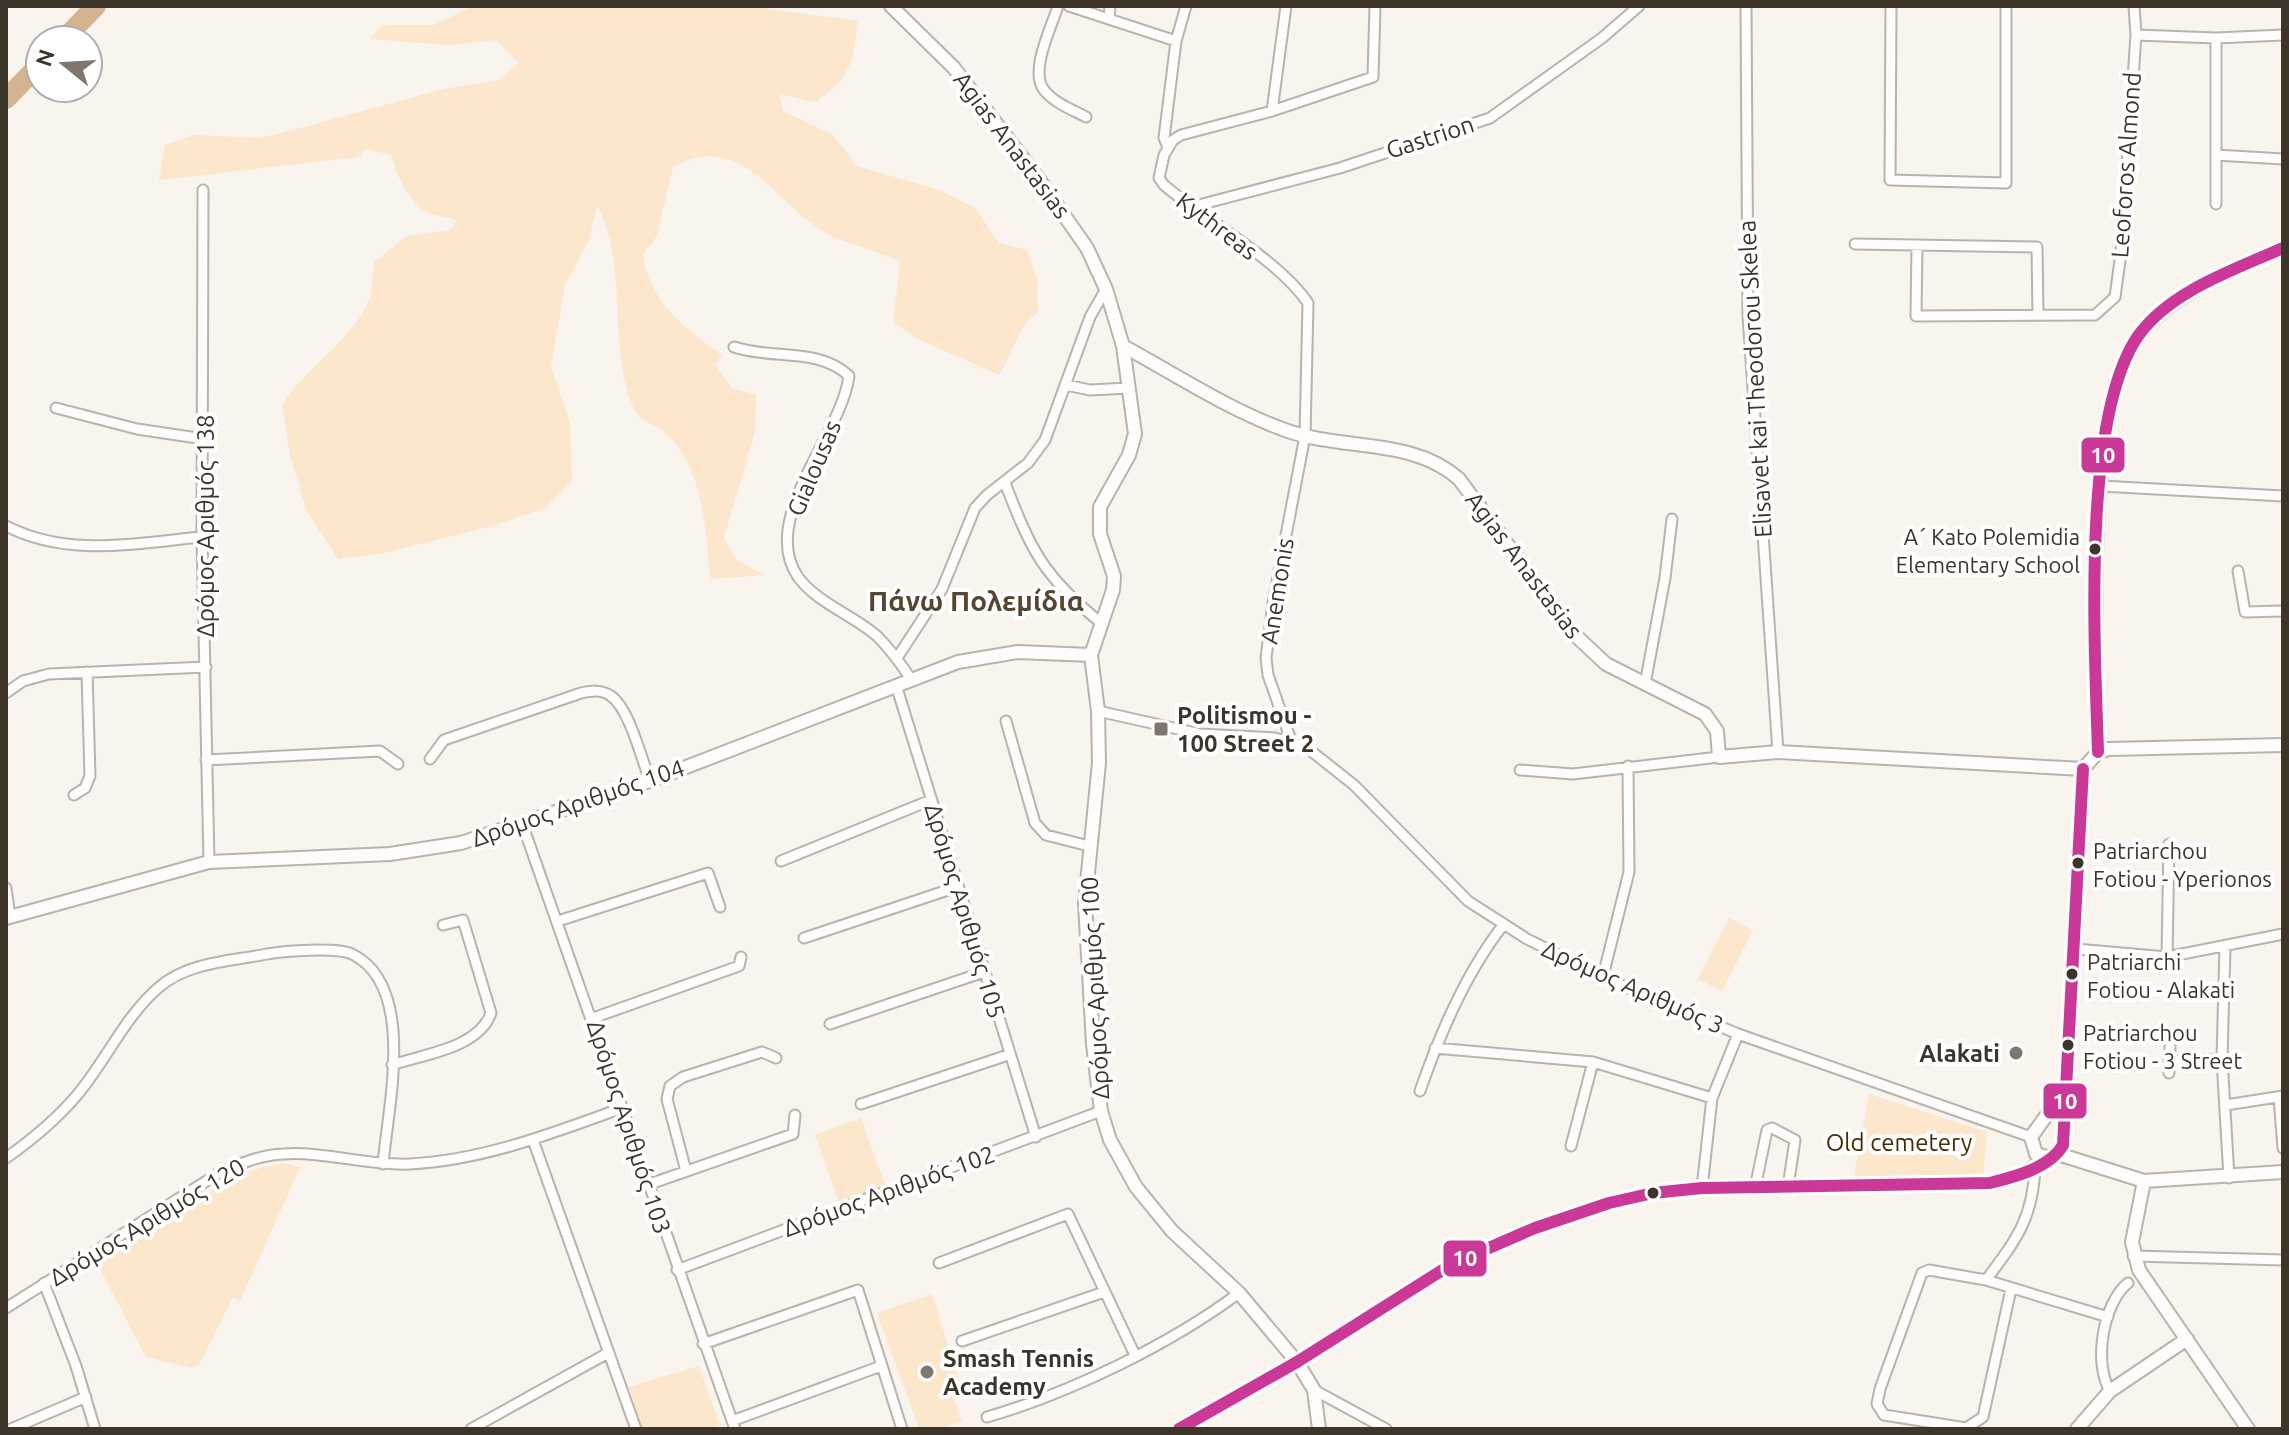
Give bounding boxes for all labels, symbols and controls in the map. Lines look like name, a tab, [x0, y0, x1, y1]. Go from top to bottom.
north arrow	[24, 24, 104, 104]
text: N	[30, 46, 59, 69]
street label: Agias Anastasias	[948, 67, 1076, 223]
street label: Leoforos Almond	[2106, 71, 2146, 259]
street label: Gastrion	[1383, 110, 1477, 164]
street label: Kythreas	[1171, 187, 1263, 265]
street label: Elisavet kai Theodorou Skelea	[1733, 219, 1777, 539]
street label: Δρόμος Αριθμός 138	[192, 414, 219, 638]
street label: Gialousas	[782, 416, 846, 520]
line badge: 10	[2080, 436, 2126, 474]
text: 10	[2091, 442, 2115, 467]
street label: Agias Anastasias	[1460, 487, 1588, 643]
place label: A´ Kato Polemidia Elementary School	[1896, 524, 2080, 577]
street label: Anemonis	[1255, 536, 1299, 646]
marker: A´ Kato Polemidia Elementary School	[2087, 541, 2103, 557]
district label: Πάνω Πολεμίδια	[868, 585, 1084, 616]
place label: Politismou - 100 Street 2	[1177, 702, 1314, 757]
marker: Politismou - 100 Street 2	[1152, 720, 1170, 738]
street label: Δρόμος Αριθμός 104	[468, 754, 688, 852]
street label: Δρόμος Αριθμός 105	[919, 800, 1011, 1022]
place label: Patriarchou Fotiou - Yperionos	[2093, 838, 2272, 891]
marker: Patriarchou Fotiou - Yperionos	[2070, 855, 2086, 871]
street label: Δρόμος Αριθμός 100	[1076, 876, 1114, 1100]
street label: Δρόμος Αριθμός 3	[1538, 935, 1728, 1039]
place label: Patriarchi Fotiou - Alakati	[2087, 949, 2235, 1002]
marker: Patriarchi Fotiou - Alakati	[2064, 966, 2080, 982]
street label: Δρόμος Αριθμός 103	[582, 1017, 676, 1237]
place label: Patriarchou Fotiou - 3 Street	[2083, 1020, 2243, 1073]
marker: Patriarchou Fotiou - 3 Street	[2060, 1037, 2076, 1053]
place label: Alakati	[1919, 1040, 2000, 1067]
marker: Alakati	[2007, 1044, 2025, 1062]
line badge: 10	[2042, 1082, 2088, 1120]
text: 10	[2053, 1088, 2077, 1113]
park label: Old cemetery	[1826, 1129, 1973, 1156]
street label: Δρόμος Αριθμός 102	[780, 1140, 998, 1242]
street label: Δρόμος Αριθμός 120	[44, 1153, 250, 1291]
unlabelled marker	[1645, 1185, 1661, 1201]
line badge: 10	[1442, 1239, 1488, 1278]
text: 10	[1453, 1245, 1477, 1270]
place label: Smash Tennis Academy	[943, 1345, 1094, 1400]
marker: Smash Tennis Academy	[918, 1363, 936, 1381]

